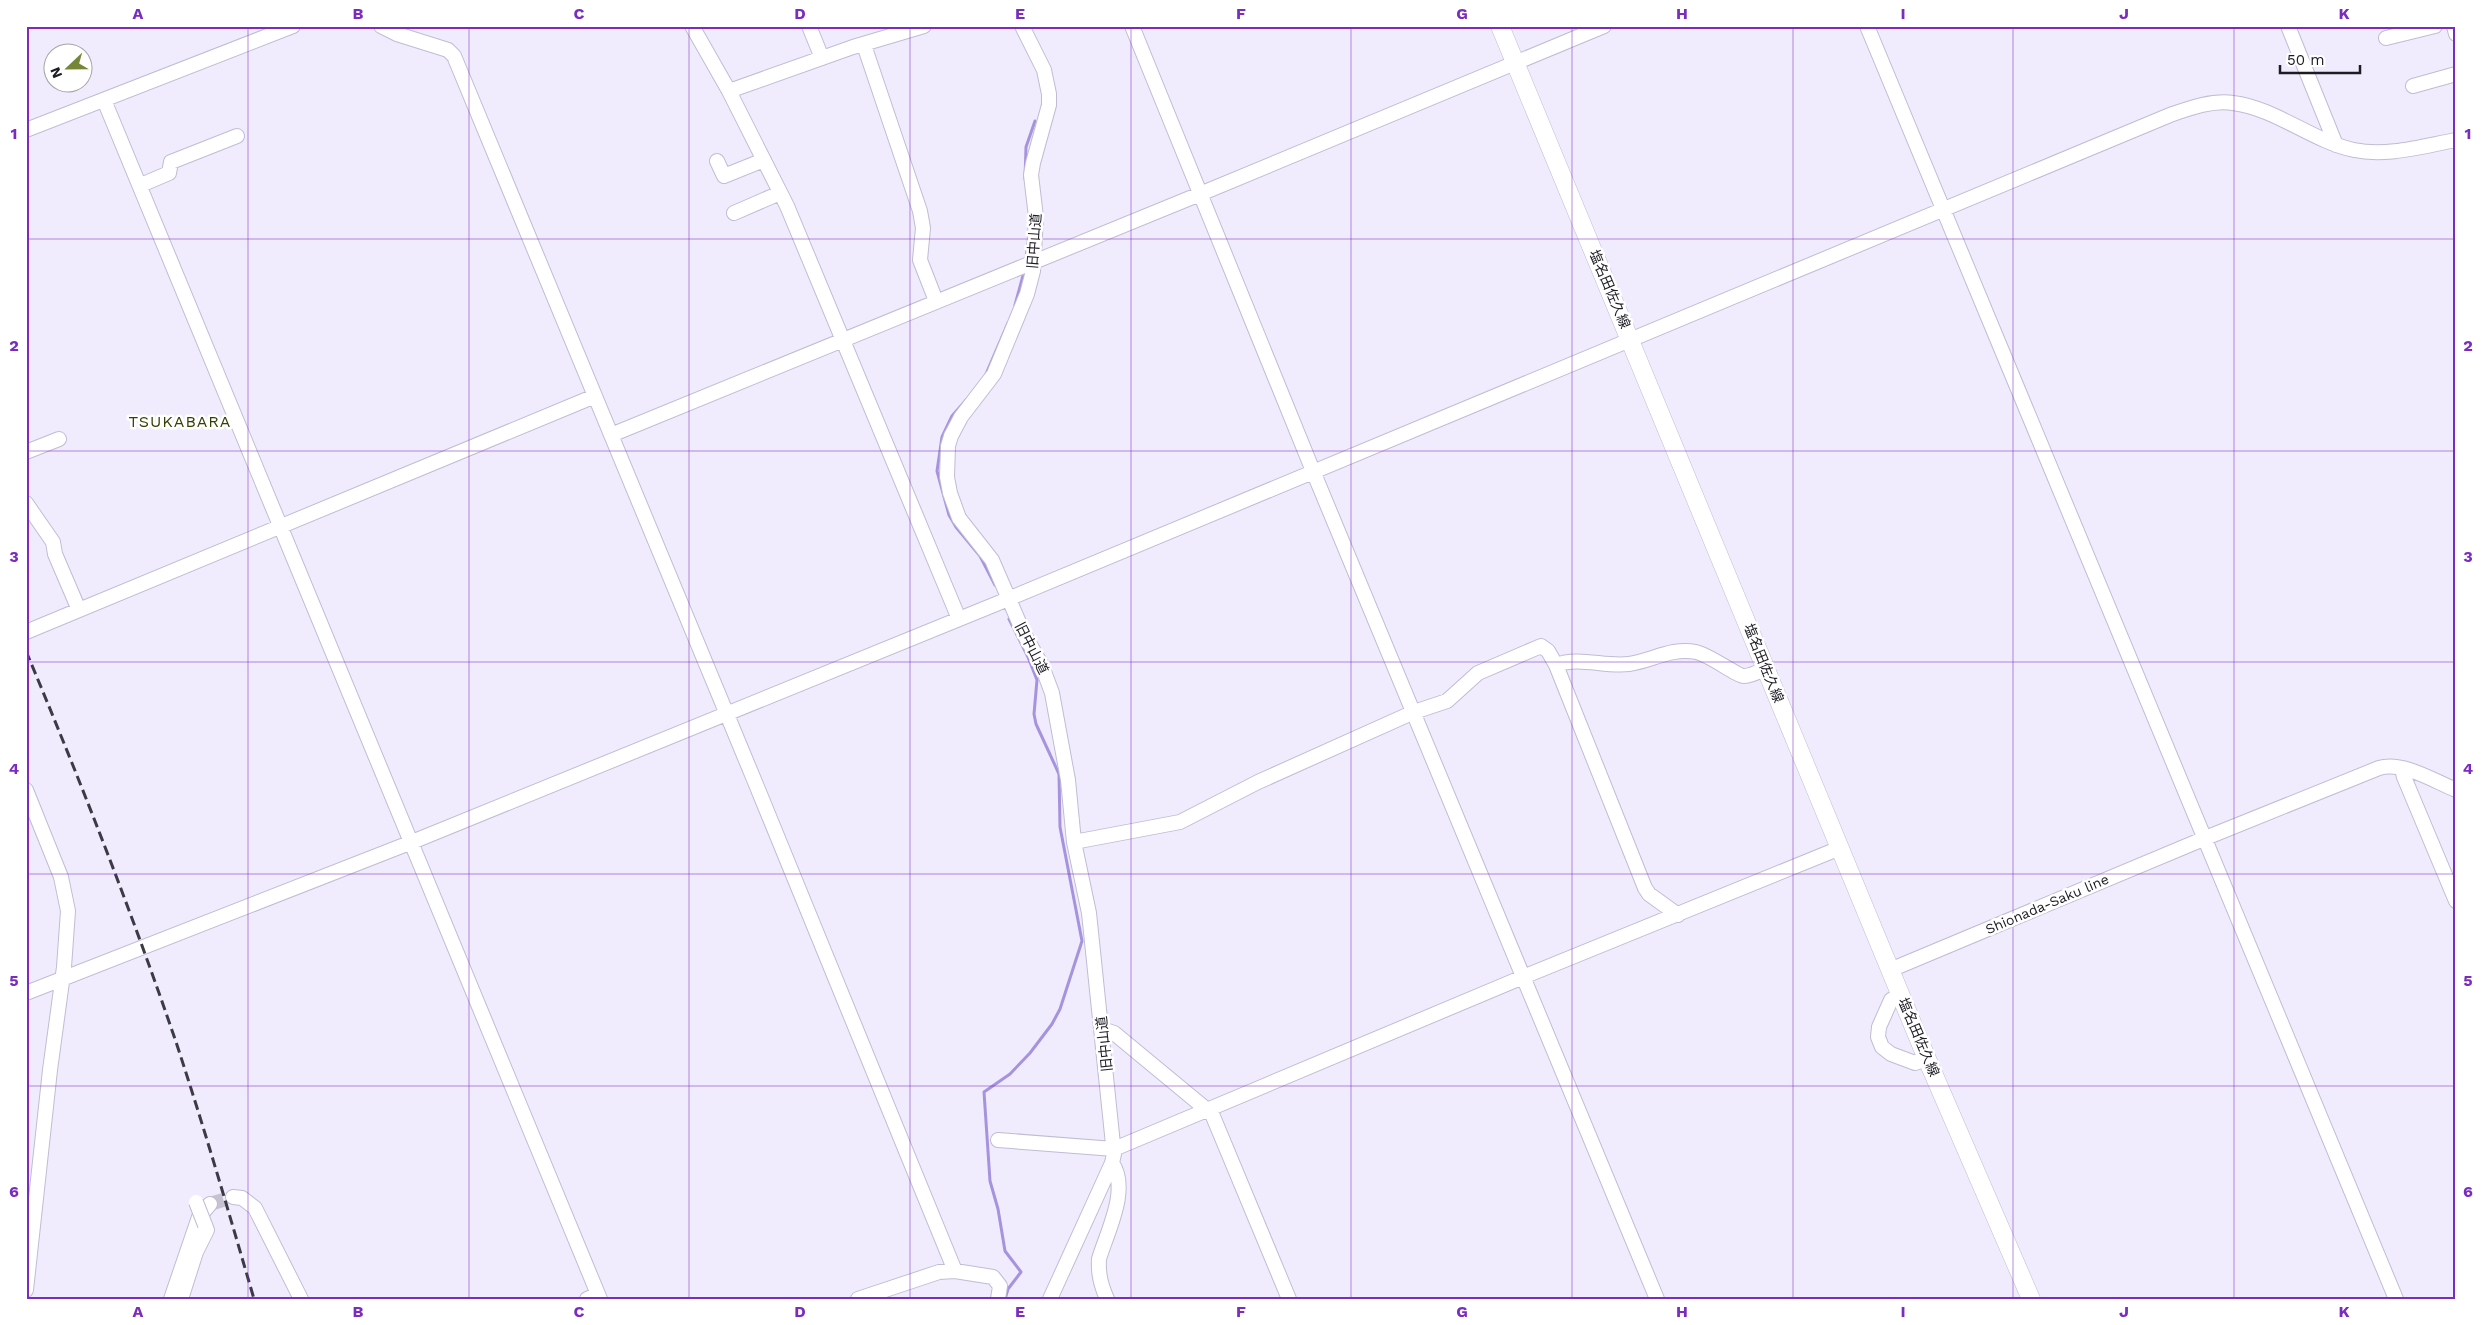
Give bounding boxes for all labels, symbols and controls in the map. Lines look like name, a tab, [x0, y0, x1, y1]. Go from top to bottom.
text: A	[133, 4, 144, 23]
text: B	[353, 4, 364, 23]
text: C	[574, 4, 585, 23]
text: D	[794, 4, 806, 23]
text: E	[1015, 4, 1025, 23]
text: F	[1236, 4, 1246, 23]
text: G	[1456, 4, 1468, 23]
text: H	[1676, 4, 1688, 23]
text: I	[1900, 4, 1906, 23]
text: J	[2119, 4, 2129, 23]
text: K	[2338, 4, 2350, 23]
north arrow	[42, 42, 92, 92]
scale bar	[2280, 42, 2360, 74]
text: 50 m	[2287, 51, 2324, 69]
text: N	[47, 65, 65, 81]
text: 1	[11, 124, 17, 143]
text: 1	[2465, 124, 2471, 143]
street label: 旧中山道	[1024, 213, 1044, 269]
street label: 塩名田佐久線	[1586, 247, 1634, 331]
text: 2	[9, 336, 19, 355]
text: 2	[2463, 336, 2473, 355]
district label: TSUKABARA	[129, 412, 231, 431]
text: 3	[9, 547, 19, 566]
text: 3	[2463, 547, 2473, 566]
street label: 旧中山道	[1012, 619, 1052, 677]
street label: 塩名田佐久線	[1741, 621, 1787, 705]
text: 4	[9, 759, 19, 778]
text: 4	[2463, 759, 2473, 778]
street label: Shionada-Saku line	[1983, 871, 2111, 937]
text: 5	[9, 971, 19, 990]
text: 5	[2463, 971, 2473, 990]
street label: 塩名田佐久線	[1895, 995, 1943, 1079]
street label: 旧中山道	[1093, 1015, 1115, 1073]
text: 6	[9, 1182, 19, 1201]
text: 6	[2463, 1182, 2473, 1201]
text: A	[133, 1302, 144, 1321]
text: B	[353, 1302, 364, 1321]
text: C	[574, 1302, 585, 1321]
text: D	[794, 1302, 806, 1321]
text: E	[1015, 1302, 1025, 1321]
text: F	[1236, 1302, 1246, 1321]
text: G	[1456, 1302, 1468, 1321]
text: H	[1676, 1302, 1688, 1321]
text: I	[1900, 1302, 1906, 1321]
text: J	[2119, 1302, 2129, 1321]
text: K	[2338, 1302, 2350, 1321]

